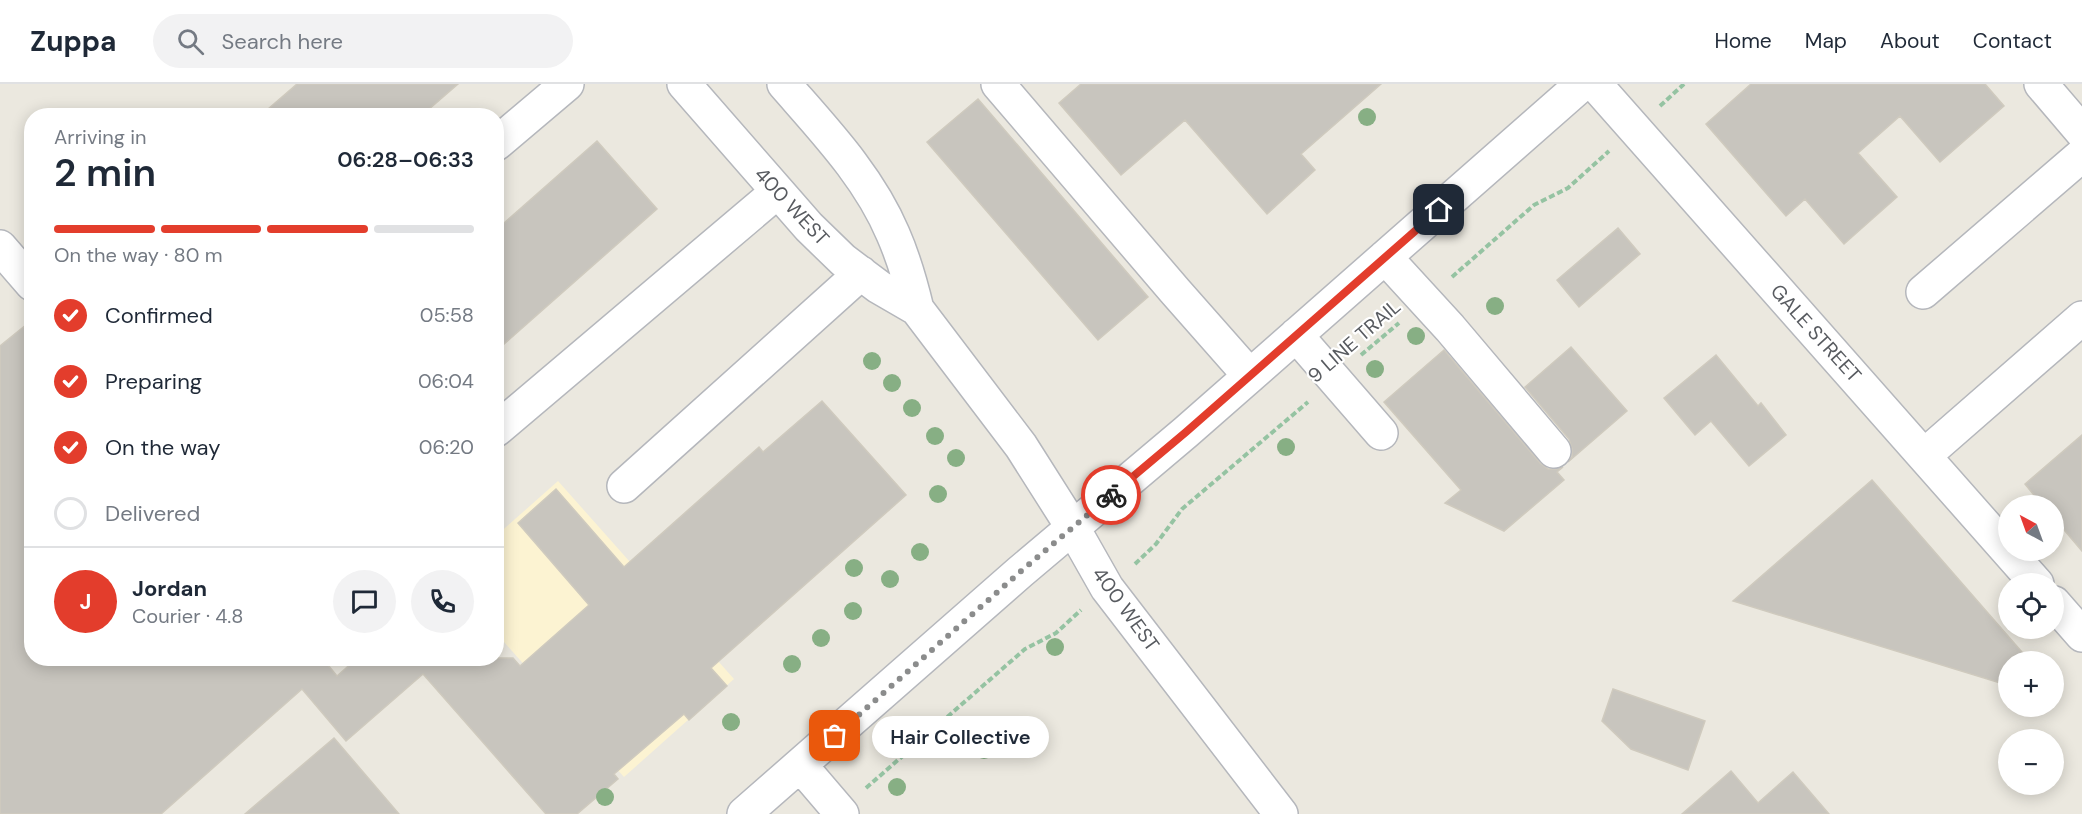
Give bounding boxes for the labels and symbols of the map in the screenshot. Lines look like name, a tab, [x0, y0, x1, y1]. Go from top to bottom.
street label: 400 WEST	[749, 161, 835, 251]
pin	[1413, 184, 1464, 235]
street label: GALE STREET	[1765, 278, 1867, 388]
street label: 9 LINE TRAIL	[1302, 293, 1406, 389]
courier	[1081, 465, 1141, 525]
north arrow	[1998, 495, 2064, 561]
street label: 400 WEST	[1087, 562, 1165, 656]
pin	[809, 710, 860, 761]
callout: Hair Collective	[871, 715, 1048, 757]

